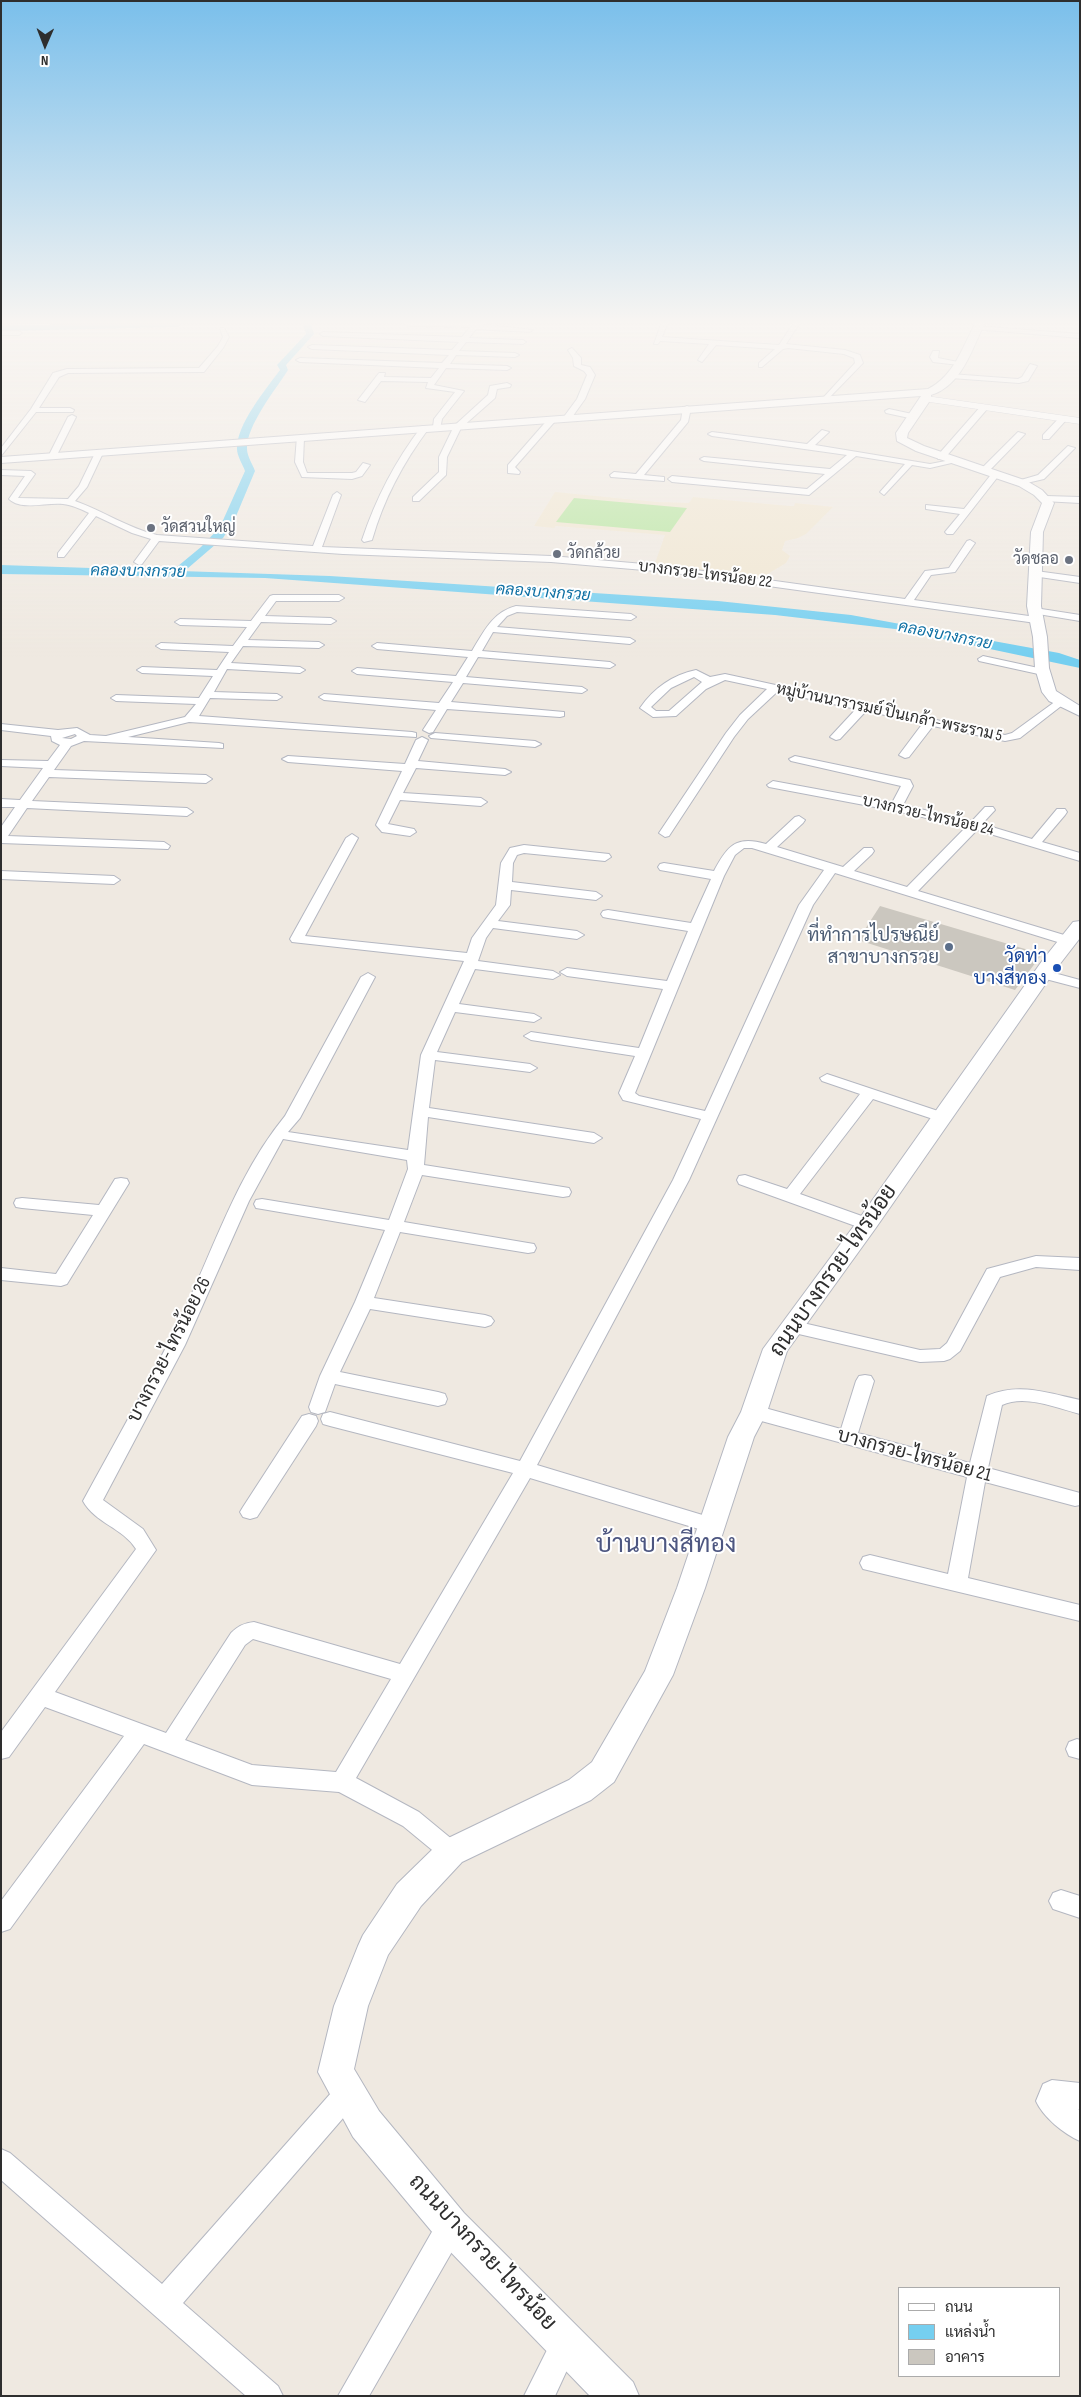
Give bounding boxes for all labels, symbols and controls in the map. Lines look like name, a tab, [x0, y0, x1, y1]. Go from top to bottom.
north arrow	[20, 20, 70, 70]
text: N	[41, 52, 49, 69]
place label: วัดสวนใหญ่	[161, 518, 236, 538]
marker: วัดสวนใหญ่	[145, 522, 157, 534]
place label: วัดกล้วย	[567, 544, 621, 564]
marker: วัดกล้วย	[551, 548, 563, 560]
place label: วัดชลอ	[1013, 550, 1059, 570]
marker: วัดชลอ	[1063, 554, 1075, 566]
street label: บางกรวย-ไทรน้อย 22	[637, 557, 773, 593]
water label: คลองบางกรวย	[90, 562, 186, 582]
water label: คลองบางกรวย	[495, 580, 591, 606]
water label: คลองบางกรวย	[896, 617, 994, 655]
street label: หมู่บ้านนารารมย์ ปิ่นเกล้า-พระราม 5	[774, 680, 1004, 746]
street label: บางกรวย-ไทรน้อย 24	[860, 792, 996, 840]
place label: ที่ทำการไปรษณีย์ สาขาบางกรวย	[807, 925, 939, 969]
marker: ที่ทำการไปรษณีย์ สาขาบางกรวย	[943, 941, 955, 953]
place label: วัดท่า บางสีทอง	[974, 946, 1047, 990]
marker: วัดท่า บางสีทอง	[1051, 962, 1063, 974]
street label: ถนนบางกรวย-ไทรน้อย	[765, 1180, 903, 1362]
street label: บางกรวย-ไทรน้อย 26	[123, 1273, 217, 1427]
street label: บางกรวย-ไทรน้อย 21	[834, 1424, 994, 1488]
district label: บ้านบางสีทอง	[596, 1531, 736, 1561]
street label: ถนนบางกรวย-ไทรน้อย	[403, 2169, 561, 2337]
legend	[898, 2287, 1061, 2377]
text: ถนน	[945, 2298, 973, 2317]
text: แหล่งน้ำ	[945, 2323, 996, 2342]
text: อาคาร	[945, 2348, 985, 2367]

